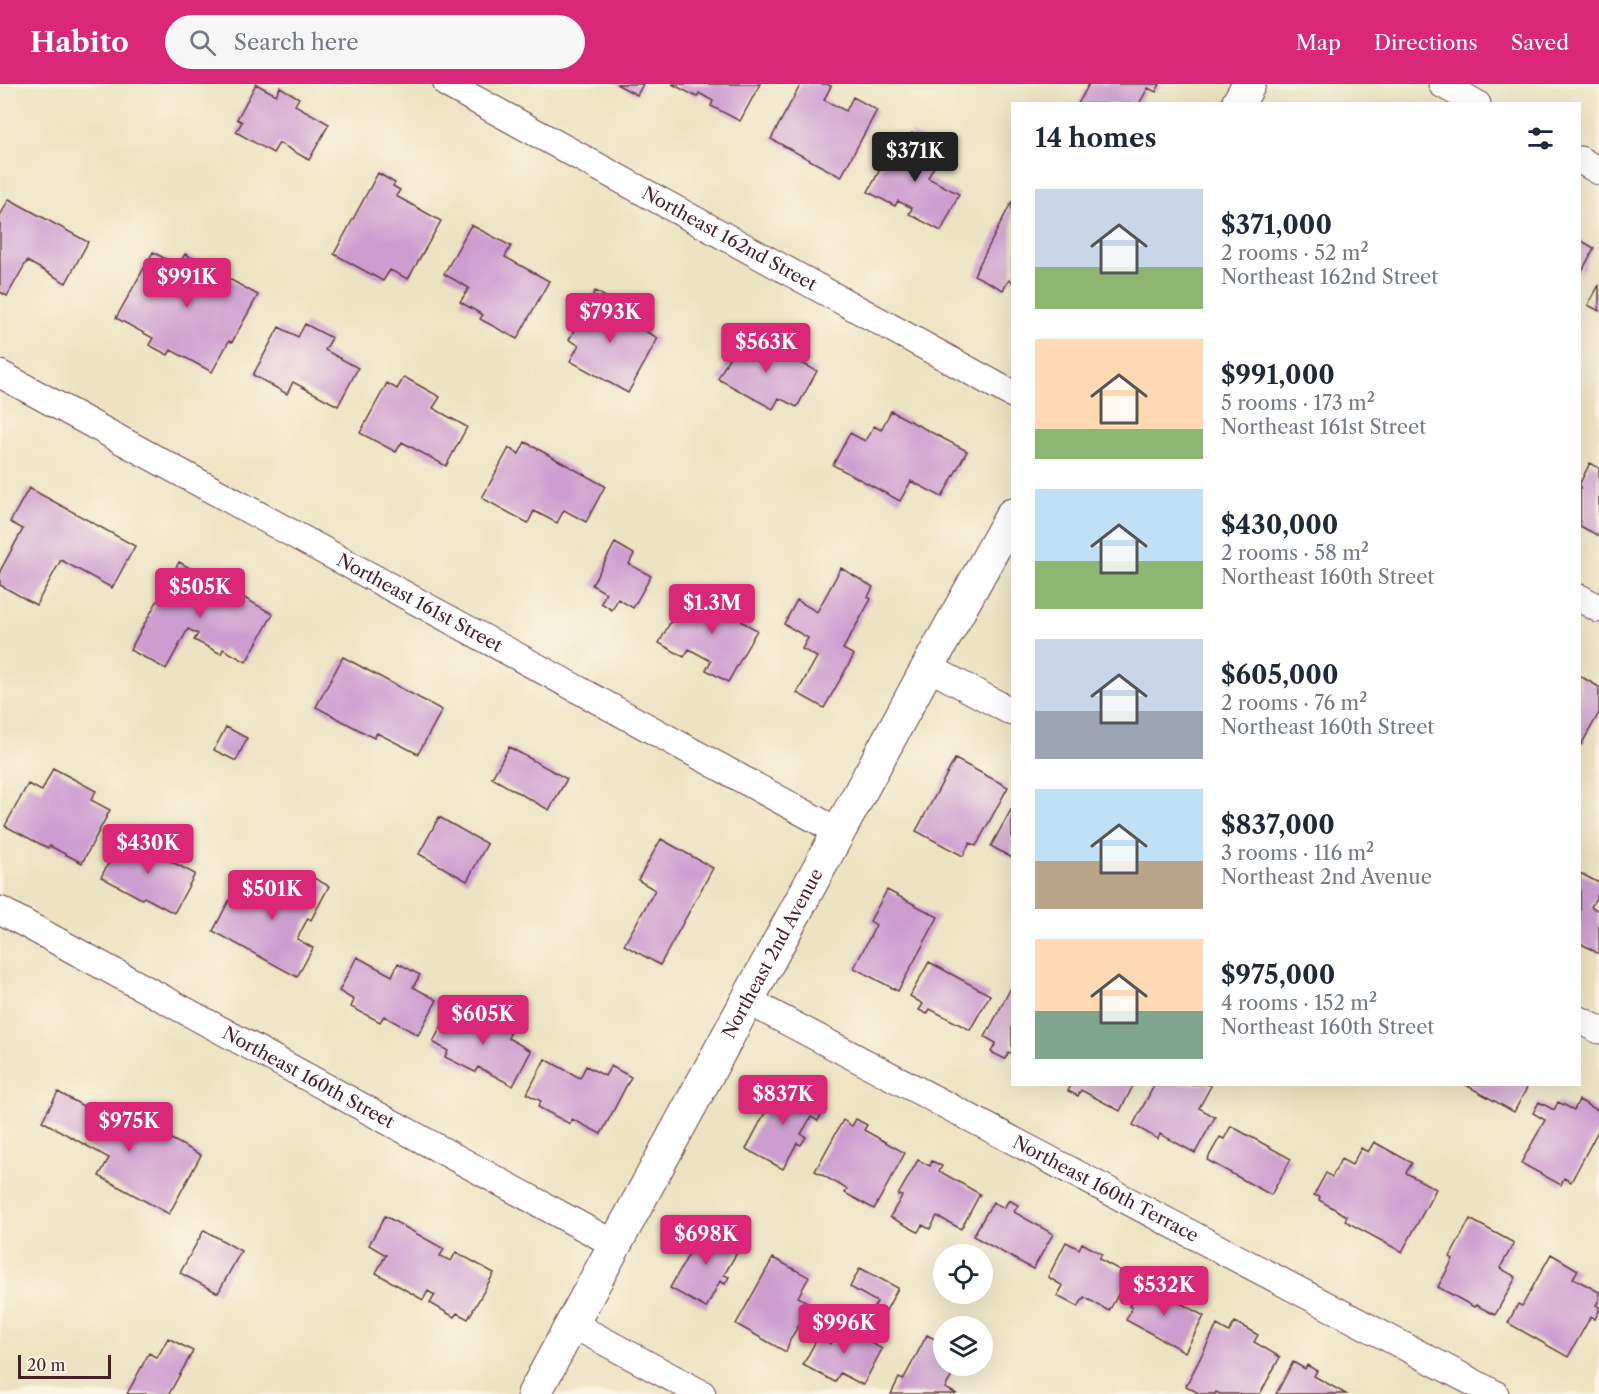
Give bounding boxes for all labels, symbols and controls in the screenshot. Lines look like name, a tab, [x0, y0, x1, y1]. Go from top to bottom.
search box	[165, 15, 585, 69]
text: Habito	[30, 25, 129, 59]
icon: search	[186, 26, 219, 59]
text: Search here	[234, 29, 358, 56]
text: Map	[1296, 30, 1341, 55]
text: Directions	[1374, 30, 1478, 55]
text: Saved	[1511, 30, 1569, 55]
text: 14 homes	[1035, 122, 1157, 154]
icon: filters	[1524, 122, 1557, 155]
pin: $371K	[873, 132, 957, 183]
text: $371K	[886, 139, 944, 163]
street label: Northeast 162nd Street	[638, 182, 821, 296]
text: $371,000	[1221, 209, 1332, 241]
icon: home	[1083, 213, 1155, 285]
text: 2 rooms · 52 m²	[1221, 241, 1369, 265]
pin: $991K	[145, 258, 229, 309]
text: $991K	[157, 265, 217, 289]
text: Northeast 162nd Street	[1221, 265, 1438, 289]
pin: $793K	[568, 293, 652, 344]
text: $793K	[580, 300, 640, 324]
pin: $563K	[724, 323, 808, 374]
text: $563K	[735, 330, 797, 354]
text: $991,000	[1221, 359, 1335, 391]
icon: home	[1083, 363, 1155, 435]
text: 5 rooms · 173 m²	[1221, 391, 1375, 415]
text: Northeast 161st Street	[1221, 415, 1426, 439]
text: $430,000	[1221, 509, 1338, 541]
icon: home	[1083, 513, 1155, 585]
text: 2 rooms · 58 m²	[1221, 541, 1369, 565]
street label: Northeast 161st Street	[333, 549, 507, 657]
text: Northeast 160th Street	[1221, 565, 1434, 589]
pin: $505K	[158, 568, 242, 619]
text: $505K	[169, 575, 231, 599]
pin: $1.3M	[670, 584, 754, 635]
text: $1.3M	[683, 591, 741, 615]
text: $605,000	[1221, 659, 1339, 691]
icon: home	[1083, 663, 1155, 735]
text: 2 rooms · 76 m²	[1221, 691, 1367, 715]
text: Northeast 160th Street	[1221, 715, 1434, 739]
text: $837,000	[1221, 809, 1335, 841]
icon: home	[1083, 813, 1155, 885]
pin: $430K	[106, 824, 190, 875]
text: $430K	[116, 831, 180, 855]
text: 3 rooms · 116 m²	[1221, 841, 1374, 865]
street label: Northeast 2nd Avenue	[718, 865, 828, 1042]
text: Northeast 2nd Avenue	[1221, 865, 1432, 889]
pin: $501K	[230, 870, 314, 921]
text: $501K	[242, 877, 302, 901]
text: $975,000	[1221, 959, 1335, 991]
icon: home	[1083, 963, 1155, 1035]
text: 4 rooms · 152 m²	[1221, 991, 1377, 1015]
pin: $605K	[441, 995, 525, 1046]
text: $605K	[452, 1002, 514, 1026]
text: Northeast 160th Street	[1221, 1015, 1434, 1039]
street label: Northeast 160th Street	[219, 1022, 399, 1134]
pin: $837K	[741, 1075, 825, 1126]
text: $837K	[752, 1082, 814, 1106]
pin: $975K	[87, 1102, 171, 1153]
text: $975K	[99, 1109, 159, 1133]
street label: Northeast 160th Terrace	[1009, 1131, 1202, 1247]
pin: $698K	[664, 1215, 748, 1266]
text: $698K	[674, 1222, 738, 1246]
map controls	[933, 1244, 993, 1376]
button: locate	[933, 1244, 993, 1304]
pin: $532K	[1122, 1266, 1206, 1317]
text: $532K	[1133, 1273, 1195, 1297]
pin: $996K	[802, 1304, 886, 1355]
text: $996K	[813, 1311, 875, 1335]
button: layers	[933, 1316, 993, 1376]
scale bar	[18, 1352, 111, 1380]
text: 20 m	[27, 1355, 66, 1375]

